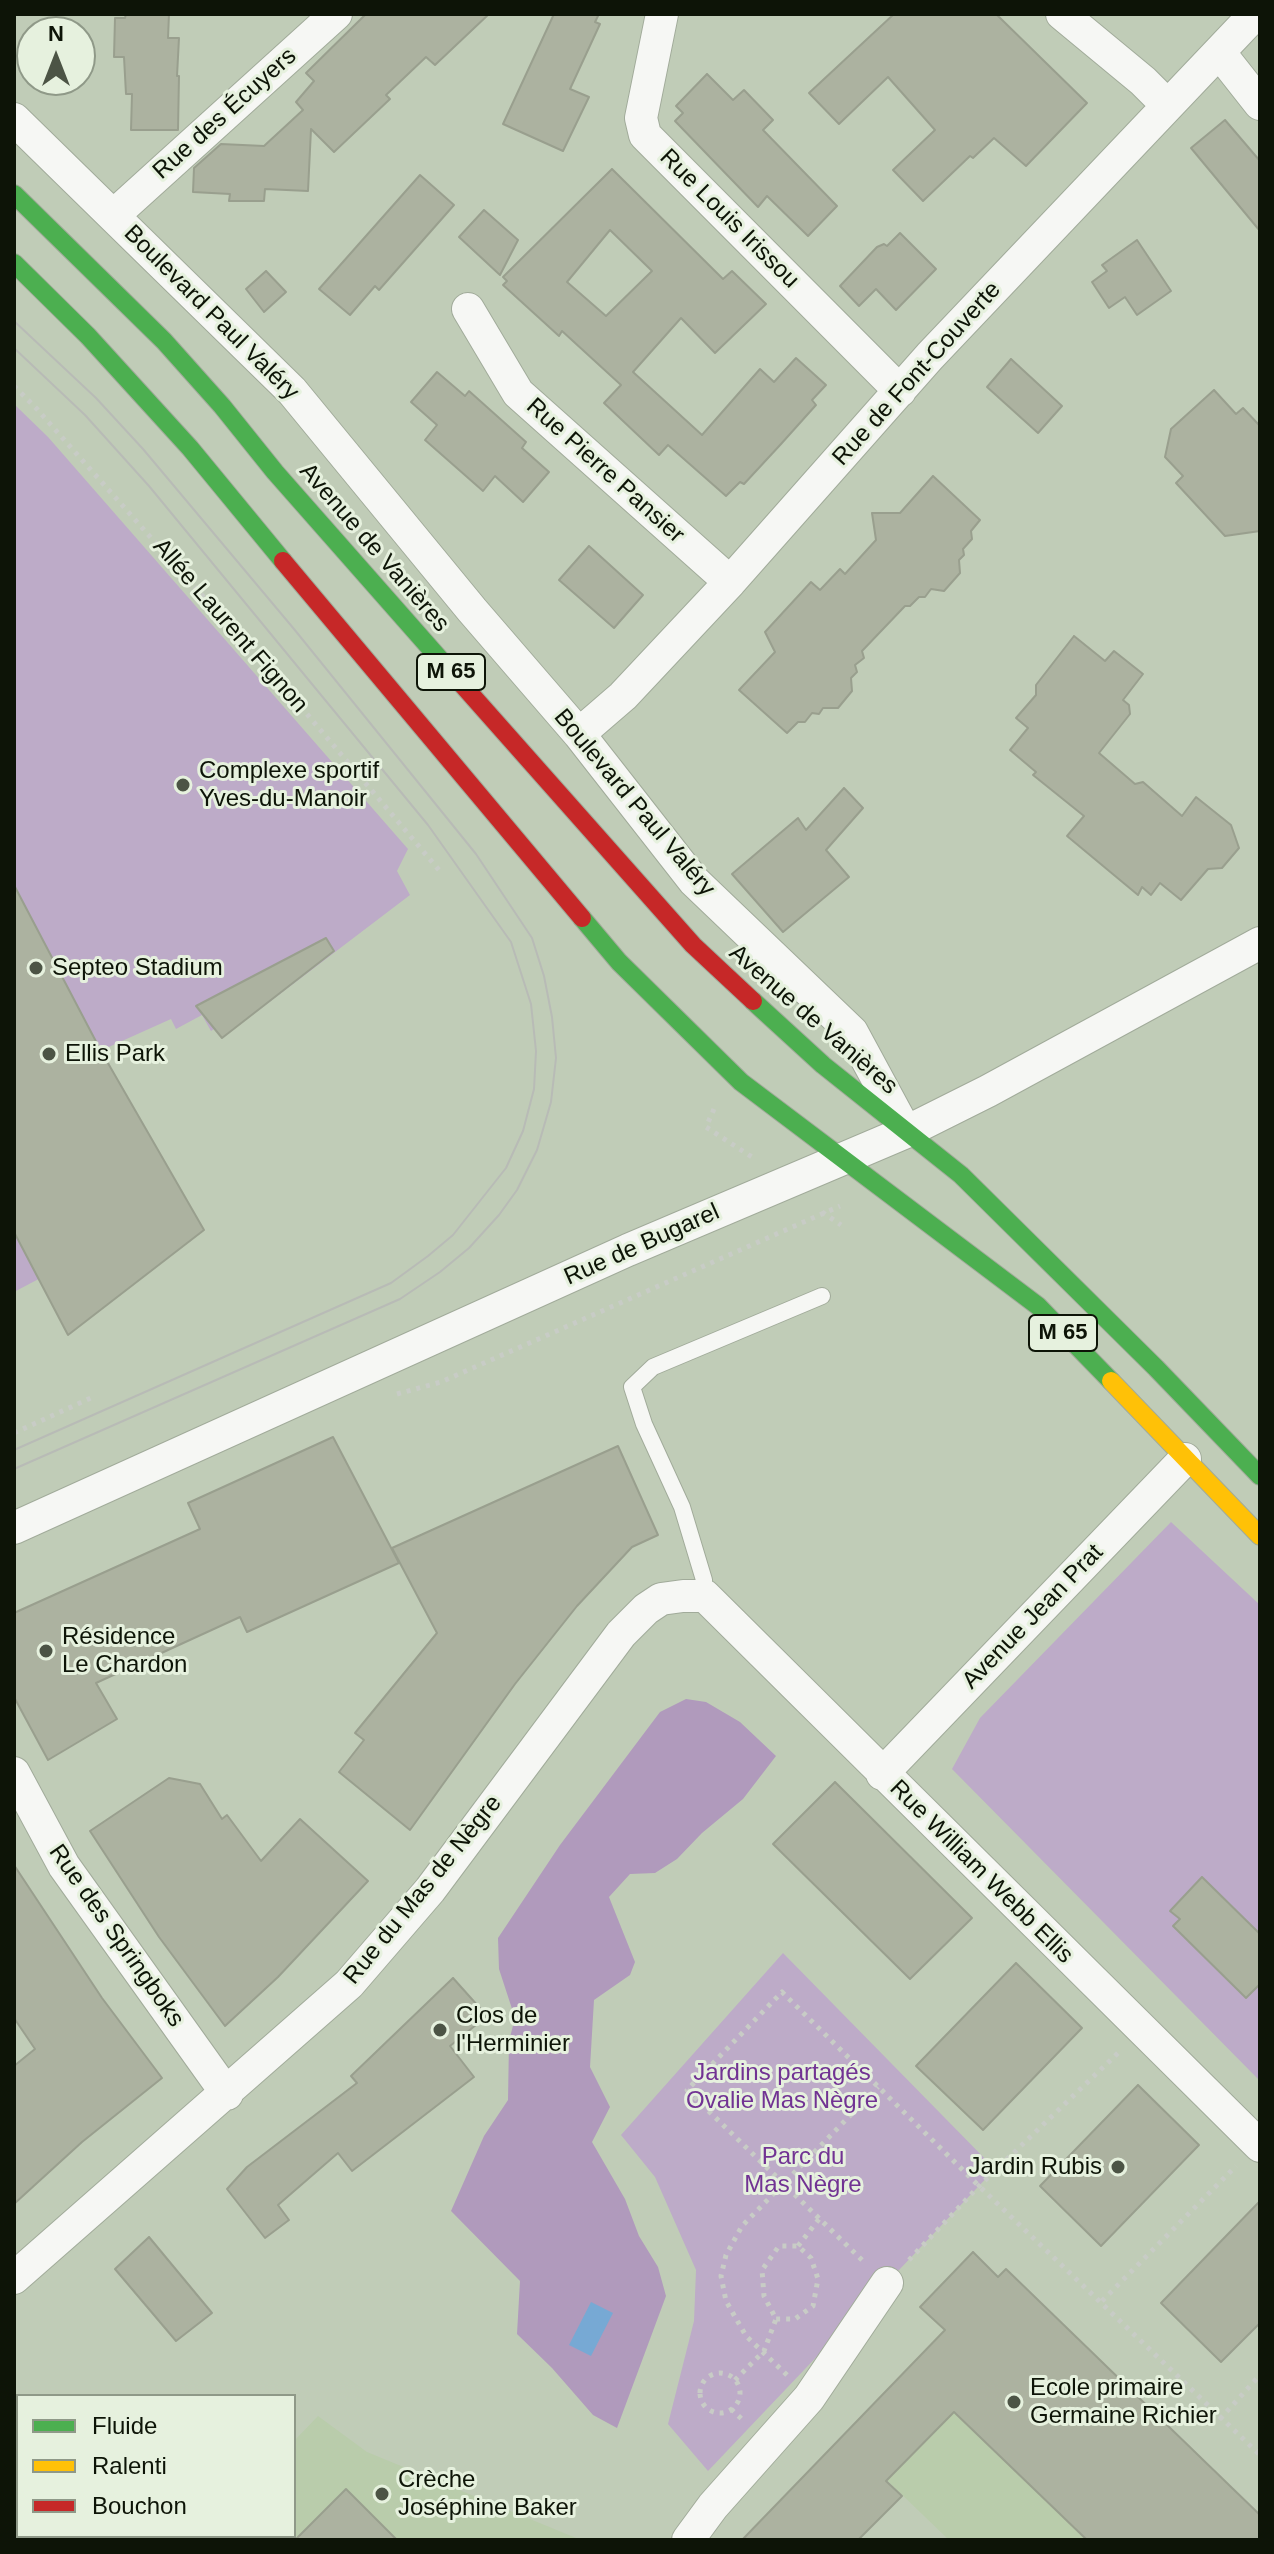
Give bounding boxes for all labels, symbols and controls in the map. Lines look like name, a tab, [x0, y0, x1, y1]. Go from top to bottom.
north arrow	[16, 16, 96, 96]
text: N	[48, 21, 64, 46]
street label: Rue des Écuyers	[147, 42, 303, 186]
street label: Rue Louis Irissou	[653, 143, 805, 295]
street label: Boulevard Paul Valéry	[117, 219, 305, 407]
street label: Rue de Font-Couverte	[827, 276, 1007, 472]
street label: Rue Pierre Pansier	[520, 392, 690, 550]
street label: Avenue de Vanières	[293, 458, 455, 638]
street label: Allée Laurent Fignon	[146, 533, 314, 719]
road number: M 65	[417, 654, 485, 690]
street label: Boulevard Paul Valéry	[547, 703, 721, 903]
place label: Complexe sportif Yves-du-Manoir	[199, 757, 379, 813]
marker: Complexe sportif Yves-du-Manoir	[174, 776, 192, 794]
street label: Avenue de Vanières	[723, 939, 903, 1101]
place label: Septeo Stadium	[52, 954, 223, 982]
marker: Septeo Stadium	[27, 959, 45, 977]
place label: Ellis Park	[65, 1040, 165, 1068]
marker: Ellis Park	[40, 1045, 58, 1063]
street label: Rue de Bugarel	[560, 1198, 724, 1292]
road number: M 65	[1029, 1315, 1097, 1351]
street label: Avenue Jean Prat	[957, 1539, 1109, 1695]
place label: Résidence Le Chardon	[62, 1623, 187, 1679]
marker: Résidence Le Chardon	[37, 1642, 55, 1660]
street label: Rue William Webb Ellis	[883, 1774, 1079, 1970]
street label: Rue du Mas de Nègre	[338, 1790, 508, 1990]
street label: Rue des Springboks	[42, 1839, 190, 2033]
place label: Clos de l'Herminier	[456, 2002, 570, 2058]
marker: Clos de l'Herminier	[431, 2021, 449, 2039]
park label: Jardins partagés Ovalie Mas Nègre	[686, 2059, 878, 2115]
park label: Parc du Mas Nègre	[744, 2143, 862, 2199]
place label: Jardin Rubis	[969, 2153, 1102, 2181]
marker: Jardin Rubis	[1109, 2158, 1127, 2176]
place label: Ecole primaire Germaine Richier	[1030, 2374, 1217, 2430]
marker: Ecole primaire Germaine Richier	[1005, 2393, 1023, 2411]
legend	[16, 2394, 296, 2538]
text: Fluide	[92, 2412, 157, 2439]
text: Ralenti	[92, 2452, 167, 2479]
place label: Crèche Joséphine Baker	[398, 2466, 577, 2522]
marker: Crèche Joséphine Baker	[373, 2485, 391, 2503]
text: Bouchon	[92, 2492, 187, 2519]

